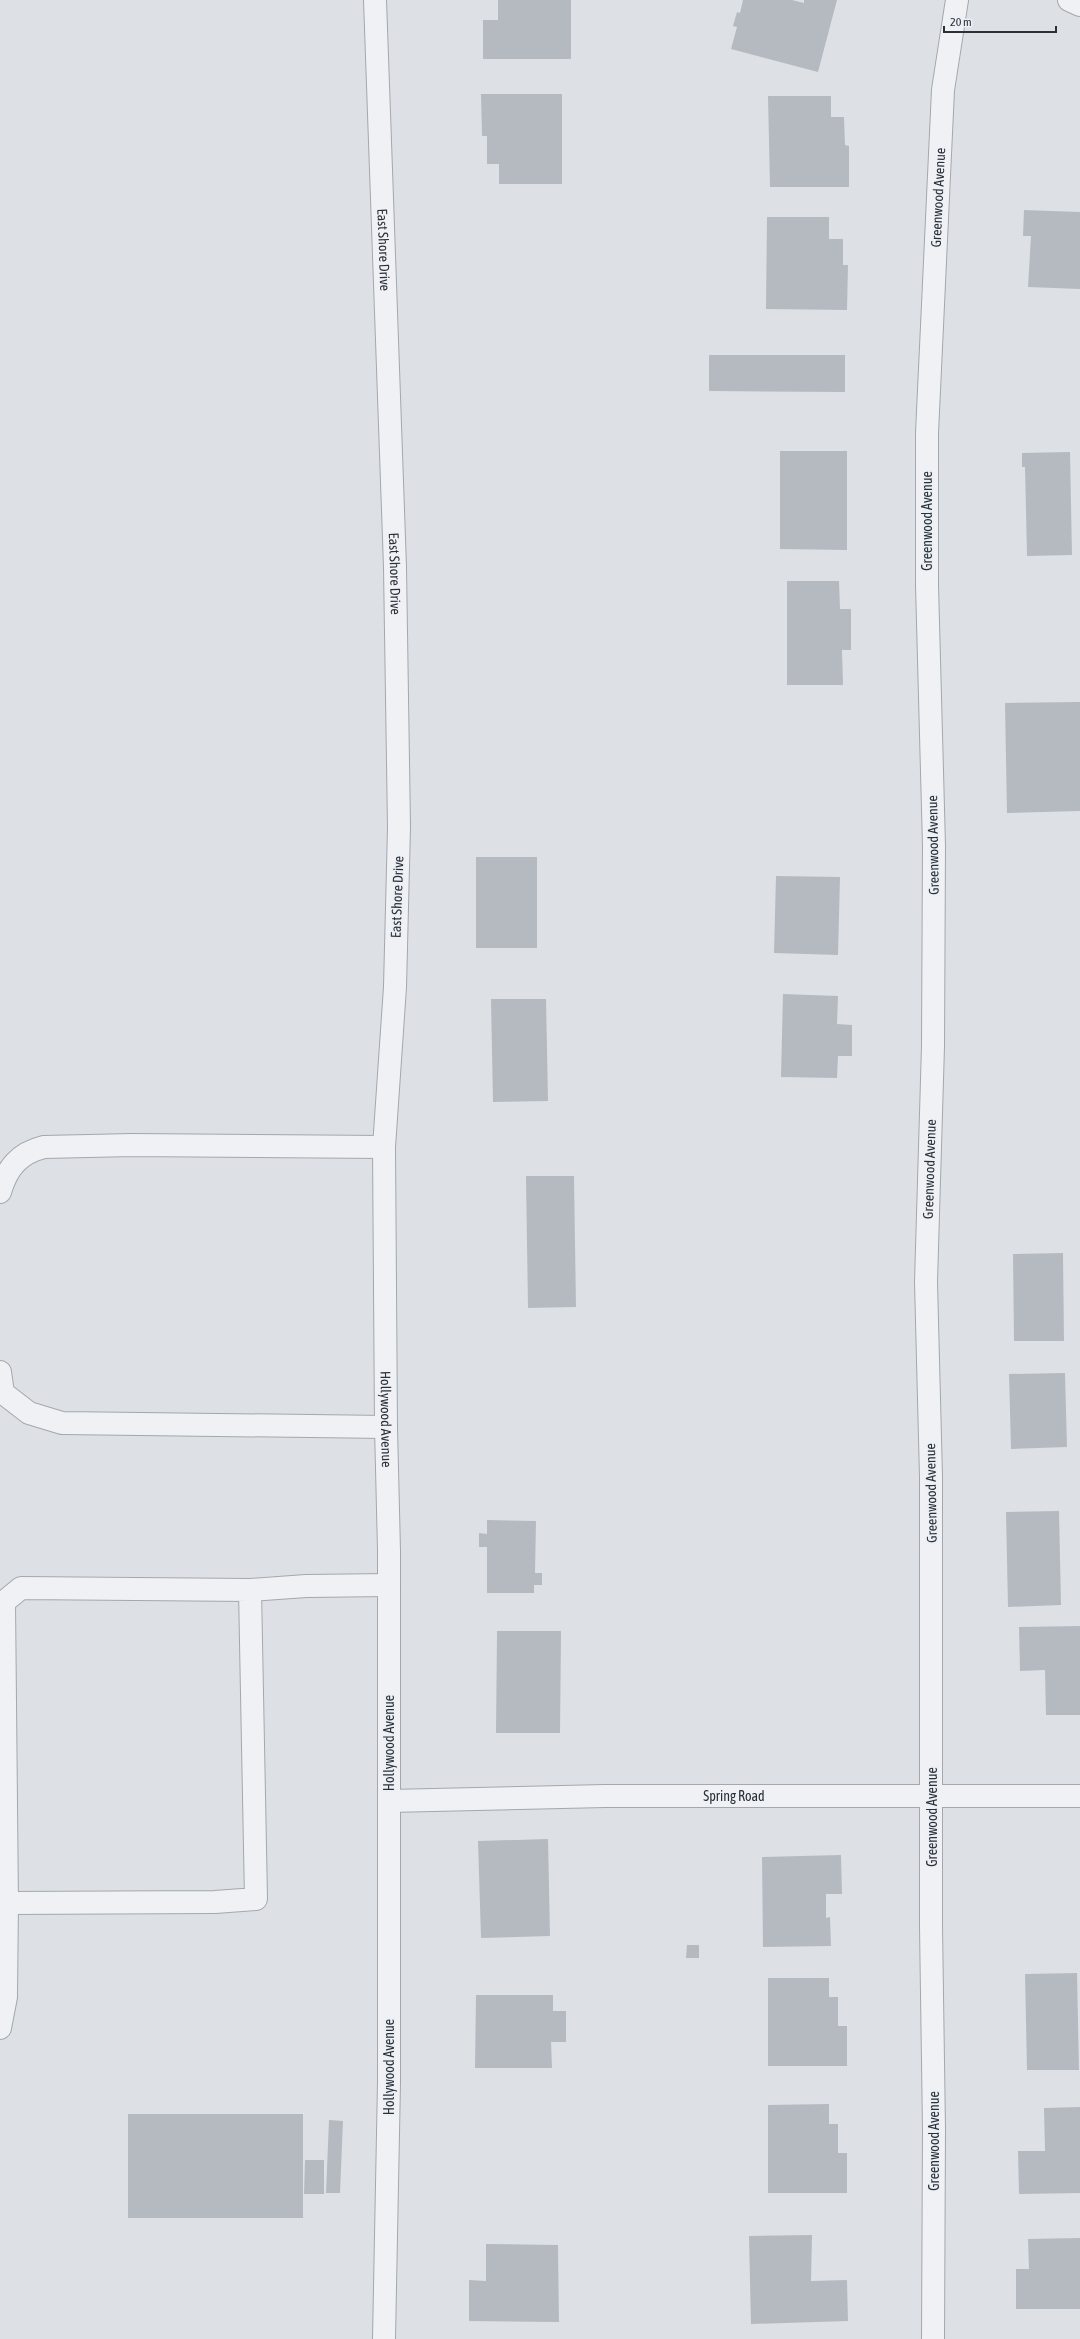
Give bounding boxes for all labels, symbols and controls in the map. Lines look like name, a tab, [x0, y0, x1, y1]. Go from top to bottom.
scale bar	[944, 8, 1056, 34]
text: 20 m	[950, 15, 972, 29]
street label: Greenwood Avenue	[928, 147, 948, 248]
street label: East Shore Drive	[374, 208, 393, 291]
street label: Greenwood Avenue	[919, 471, 935, 571]
street label: East Shore Drive	[386, 532, 404, 615]
street label: Greenwood Avenue	[924, 795, 942, 895]
street label: East Shore Drive	[388, 856, 406, 938]
street label: Greenwood Avenue	[920, 1119, 939, 1219]
street label: Hollywood Avenue	[378, 1371, 395, 1468]
street label: Greenwood Avenue	[922, 1443, 940, 1543]
street label: Hollywood Avenue	[381, 1695, 397, 1791]
street label: Greenwood Avenue	[924, 1767, 940, 1867]
street label: Spring Road	[703, 1788, 765, 1804]
street label: Hollywood Avenue	[381, 2019, 397, 2115]
street label: Greenwood Avenue	[926, 2091, 942, 2191]

